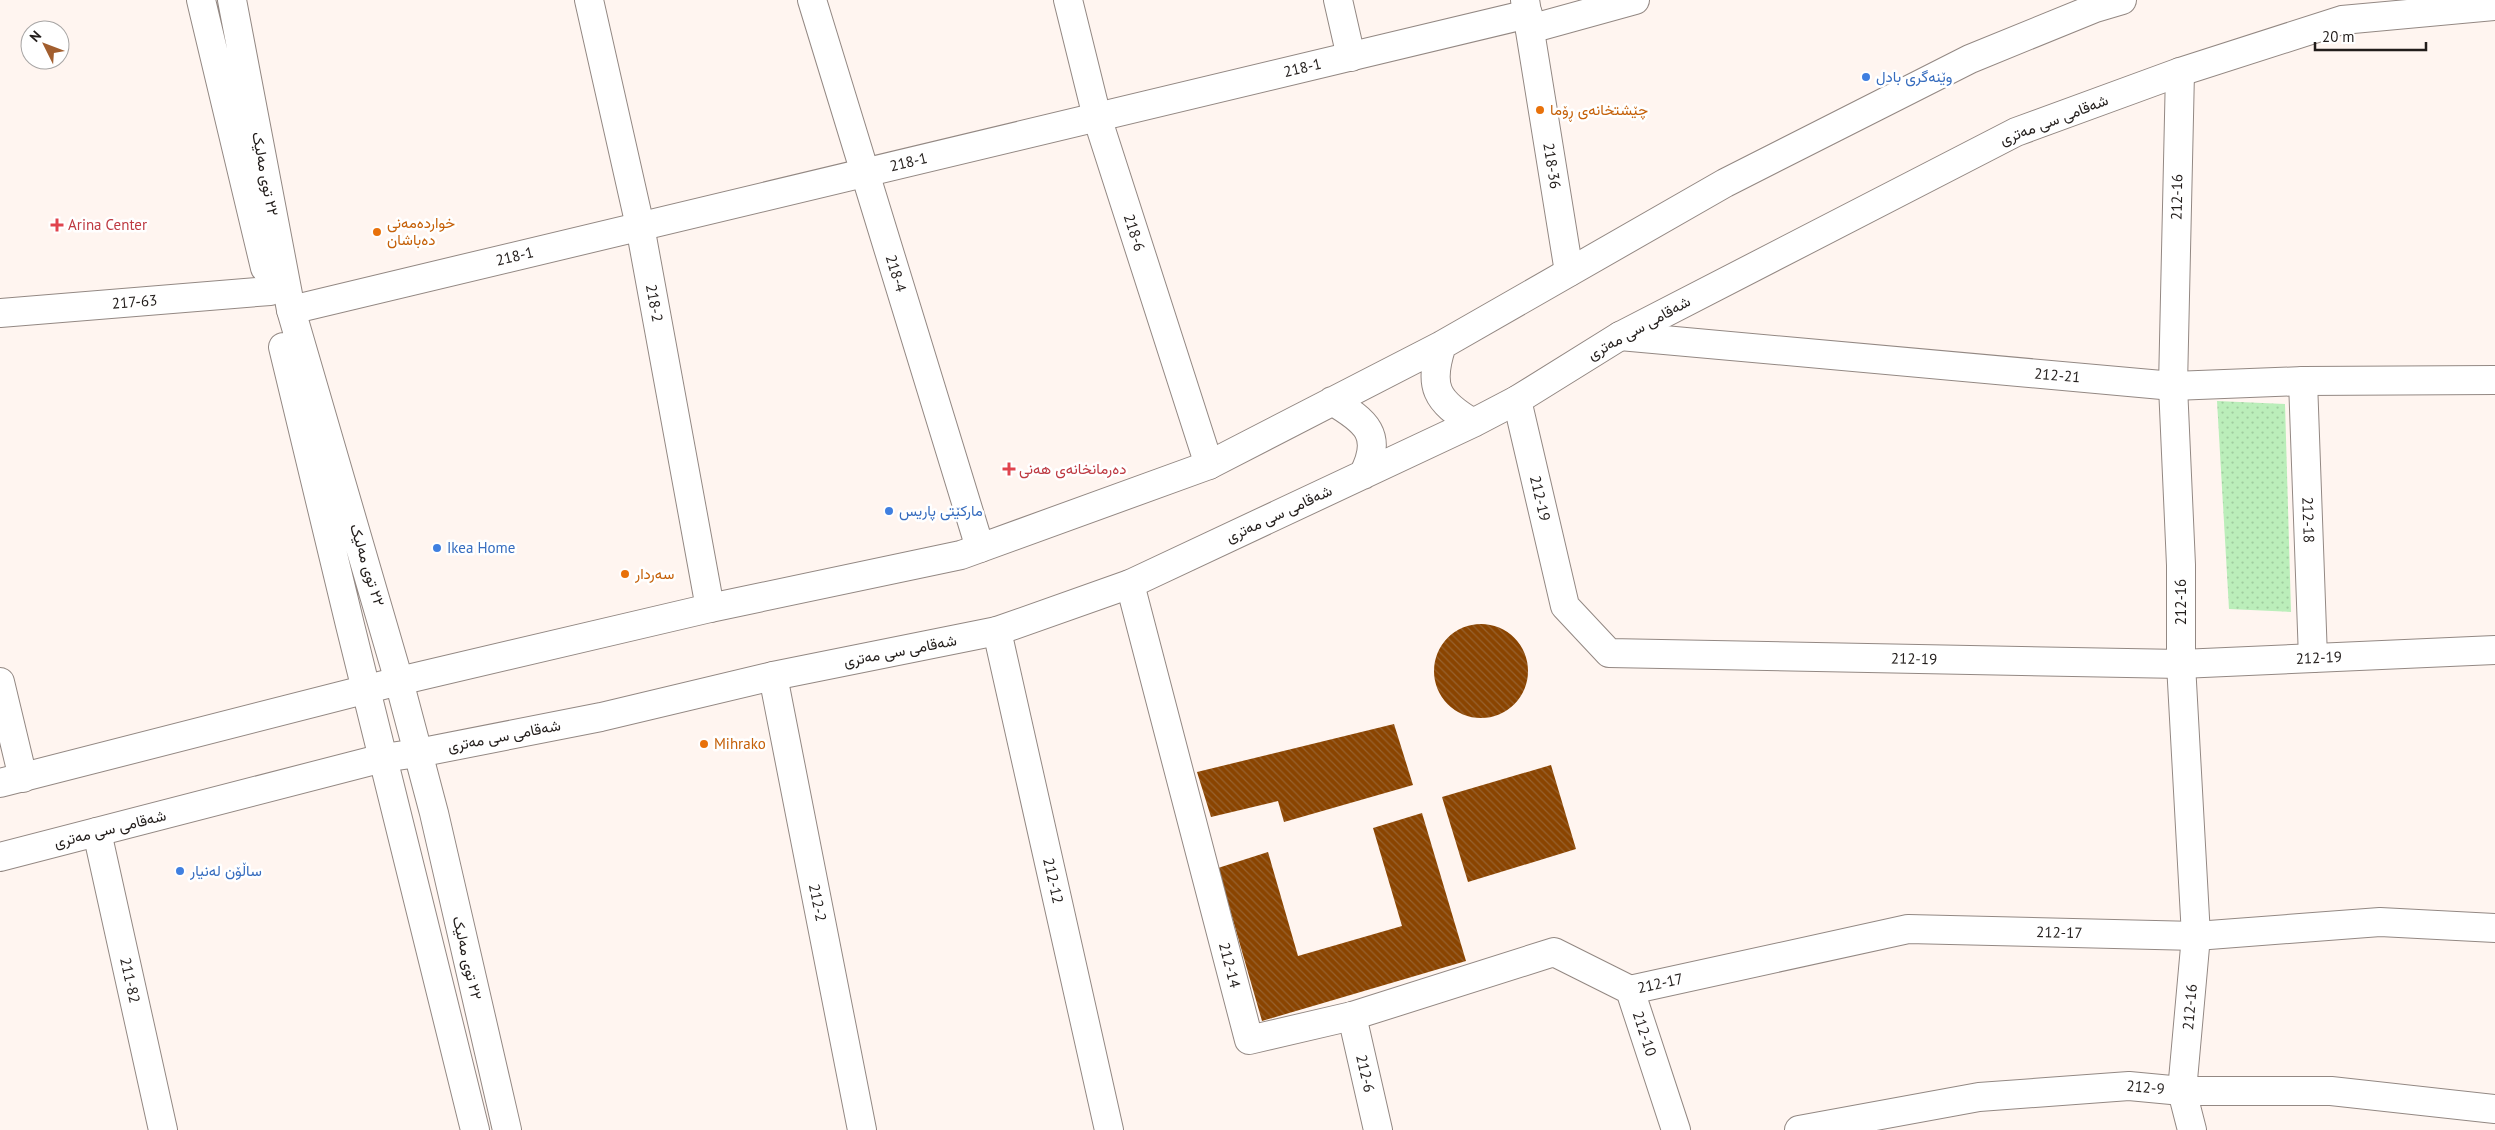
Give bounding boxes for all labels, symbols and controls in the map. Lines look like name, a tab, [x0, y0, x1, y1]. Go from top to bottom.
north arrow	[20, 20, 70, 70]
scale bar	[2315, 20, 2426, 52]
text: N	[26, 27, 45, 46]
text: 20 m	[2322, 27, 2355, 46]
street label: 218-1	[1282, 54, 1323, 81]
place label: وێنەگری بادل	[1876, 67, 1952, 87]
marker: وێنەگری بادل	[1860, 71, 1872, 83]
street label: شەقامی سی مەتری	[1997, 90, 2111, 150]
place label: چێشتخانەی ڕۆما	[1550, 100, 1648, 122]
marker: چێشتخانەی ڕۆما	[1534, 104, 1546, 116]
street label: ٢٢ توی مەلیک	[247, 130, 283, 218]
street label: 218-36	[1539, 141, 1565, 190]
street label: 218-1	[888, 148, 929, 175]
street label: 212-16	[2167, 174, 2186, 220]
street label: 218-6	[1120, 211, 1150, 254]
place label: خواردەمەنی دەباشان	[387, 213, 455, 249]
place label: Arina Center	[68, 215, 147, 234]
marker: Arina Center	[50, 218, 64, 232]
marker: خواردەمەنی دەباشان	[371, 226, 383, 238]
street label: 218-1	[494, 242, 535, 270]
street label: 218-4	[882, 252, 911, 294]
street label: 218-2	[642, 282, 667, 323]
street label: 217-63	[111, 290, 158, 313]
street label: شەقامی سی مەتری	[1584, 291, 1694, 365]
street label: 212-21	[2033, 363, 2081, 387]
place label: دەرمانخانەی هەنی	[1019, 459, 1126, 479]
marker: دەرمانخانەی هەنی	[1003, 463, 1015, 475]
street label: 212-19	[1526, 474, 1555, 523]
street label: شەقامی سی مەتری	[1223, 481, 1335, 547]
street label: 212-18	[2298, 496, 2319, 543]
place label: مارکێتی پاریس	[899, 501, 983, 521]
marker: مارکێتی پاریس	[883, 505, 895, 517]
street label: ٢٢ توی مەلیک	[345, 521, 389, 609]
place label: Ikea Home	[447, 538, 515, 557]
marker: Ikea Home	[431, 542, 443, 554]
place label: سەردار	[634, 564, 675, 583]
marker: سەردار	[619, 568, 631, 580]
street label: 212-16	[2171, 579, 2190, 625]
street label: شەقامی سی مەتری	[842, 630, 958, 672]
street label: 212-19	[2295, 647, 2342, 668]
street label: 212-19	[1891, 648, 1937, 668]
street label: شەقامی سی مەتری	[446, 715, 562, 757]
place label: Mihrako	[714, 734, 766, 753]
marker: Mihrako	[698, 738, 710, 750]
street label: شەقامی سی مەتری	[52, 805, 168, 853]
street label: 212-12	[1039, 856, 1068, 905]
place label: ساڵۆن لەنیار	[189, 861, 262, 880]
marker: ساڵۆن لەنیار	[174, 865, 186, 877]
street label: 212-2	[805, 882, 831, 923]
street label: ٢٢ توی مەلیک	[448, 914, 486, 1002]
street label: 212-17	[2036, 922, 2083, 942]
street label: 212-14	[1215, 940, 1245, 990]
street label: 211-82	[116, 956, 145, 1005]
street label: 212-17	[1636, 969, 1685, 997]
street label: 212-16	[2178, 983, 2201, 1031]
street label: 212-10	[1629, 1009, 1661, 1059]
street label: 212-6	[1352, 1053, 1379, 1094]
street label: 212-9	[2126, 1076, 2165, 1098]

